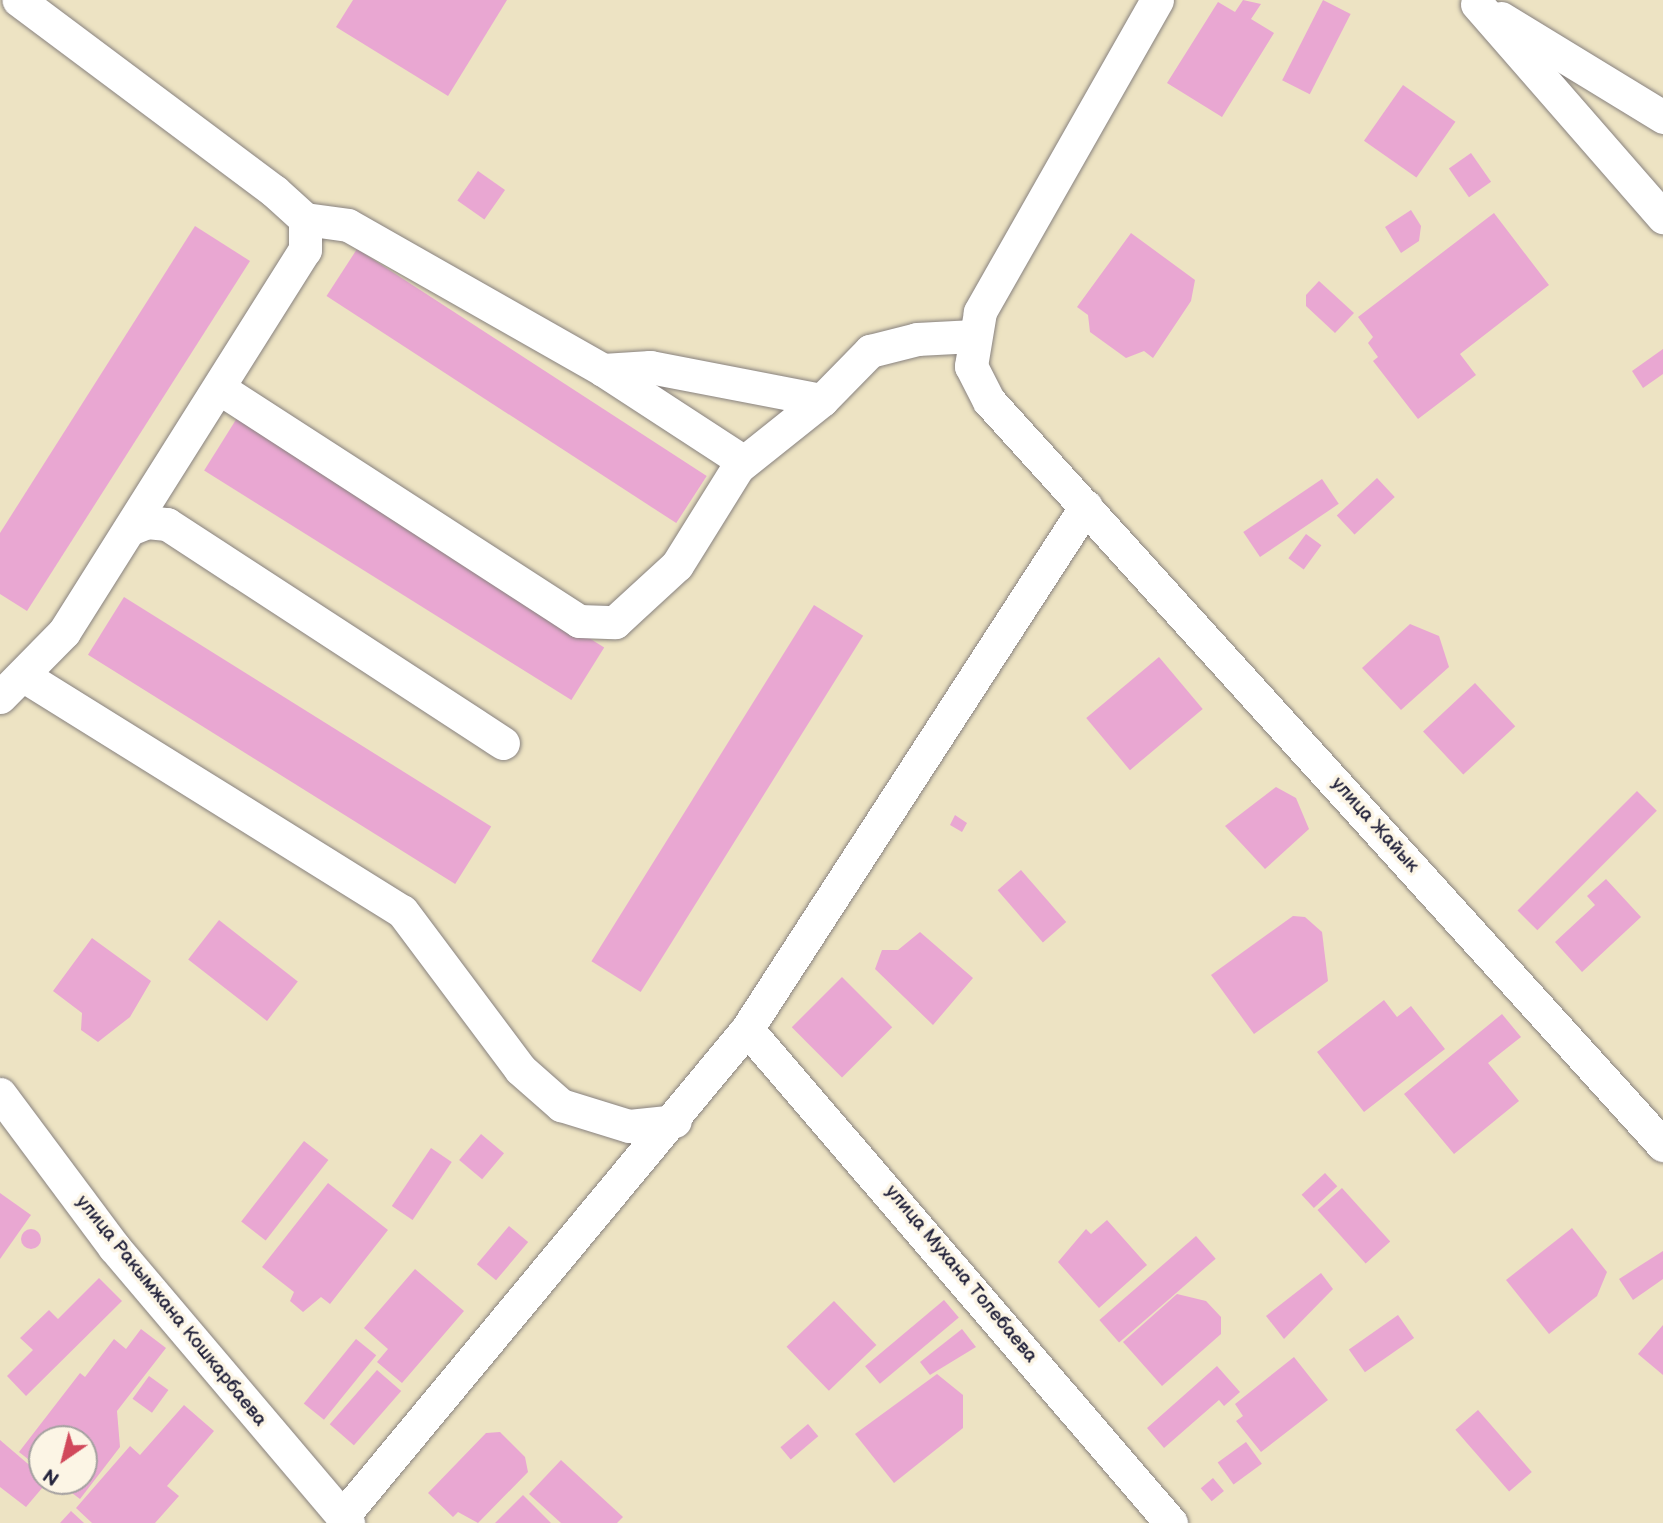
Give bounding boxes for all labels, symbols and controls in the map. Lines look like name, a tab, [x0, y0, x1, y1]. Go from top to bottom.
street label: улица Жайык	[1326, 773, 1424, 877]
street label: улица Мухана Толебаева	[880, 1181, 1042, 1367]
street label: улица Ракымжана Кошкарбаева	[71, 1191, 271, 1431]
north arrow	[28, 1425, 98, 1495]
text: N	[39, 1462, 64, 1489]

